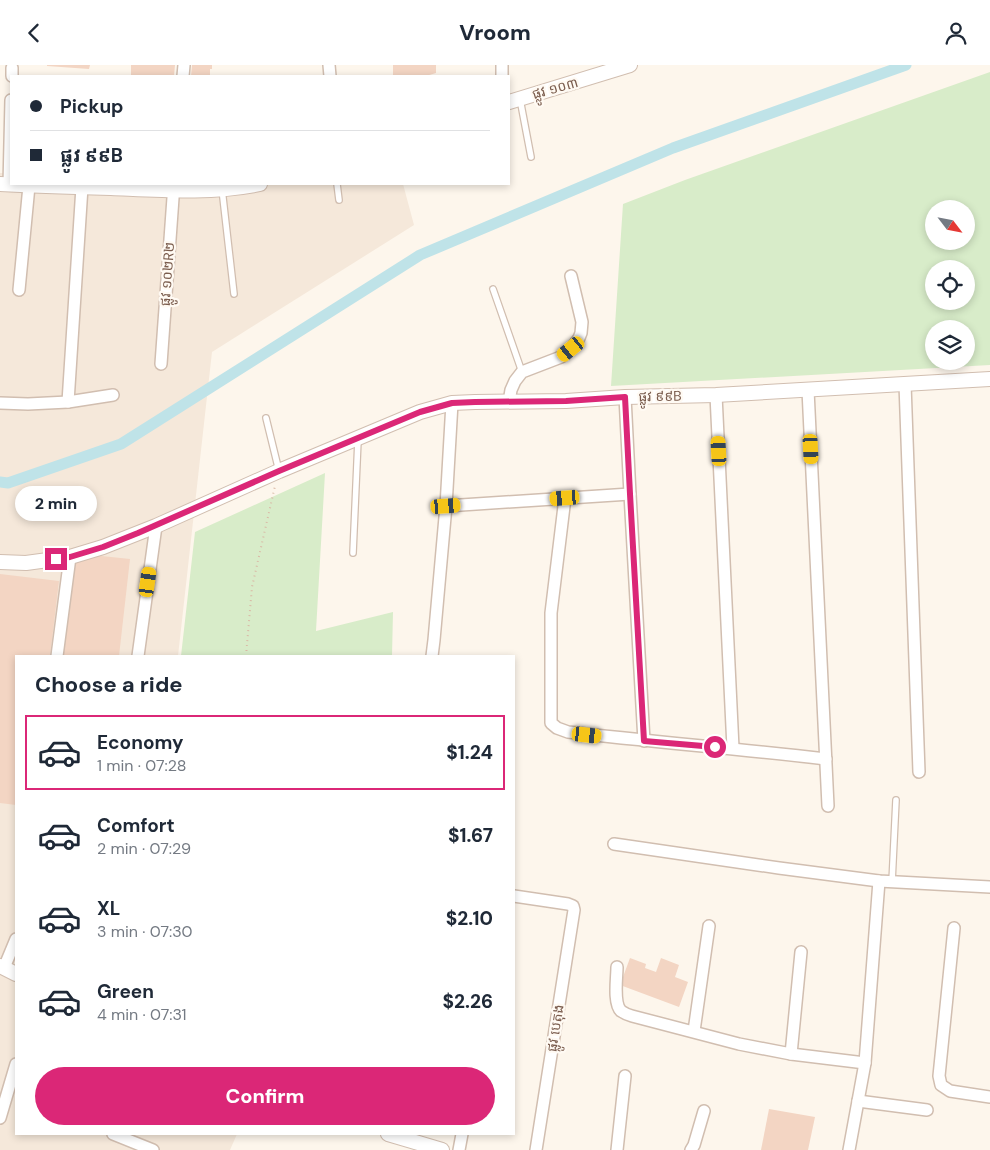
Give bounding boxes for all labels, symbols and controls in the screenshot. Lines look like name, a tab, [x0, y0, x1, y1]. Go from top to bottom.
text: Vroom	[459, 18, 531, 47]
icon: back	[20, 19, 48, 47]
icon: person	[942, 19, 970, 47]
street label: ផ្លូវ ១០៣	[530, 73, 581, 106]
text: Pickup	[60, 94, 124, 119]
text: ផ្លូវ ៩៩B	[60, 143, 123, 168]
north arrow	[925, 200, 975, 250]
map controls	[925, 200, 975, 370]
street label: ផ្លូវ ១០២R២	[156, 241, 181, 307]
button: locate	[925, 260, 975, 310]
button: layers	[925, 320, 975, 370]
car	[554, 334, 587, 364]
street label: ផ្លូវ ៩៩B	[638, 387, 682, 409]
car	[802, 434, 819, 464]
car	[710, 436, 727, 466]
callout: 2 min	[15, 487, 97, 521]
car	[549, 489, 580, 507]
text: 2 min	[35, 493, 77, 514]
car	[430, 497, 461, 515]
route end	[45, 548, 67, 570]
car	[138, 566, 157, 598]
text: Choose a ride	[35, 670, 183, 699]
car	[571, 726, 602, 744]
icon: car	[37, 730, 82, 775]
text: Economy	[97, 730, 184, 755]
route start	[704, 736, 726, 758]
text: $1.24	[446, 740, 493, 765]
text: 1 min · 07:28	[97, 755, 186, 776]
icon: car	[37, 813, 82, 858]
text: Comfort	[97, 813, 175, 838]
text: $1.67	[448, 823, 493, 848]
text: 2 min · 07:29	[97, 838, 191, 859]
icon: car	[37, 896, 82, 941]
text: XL	[97, 896, 120, 921]
text: $2.10	[446, 906, 493, 931]
text: 3 min · 07:30	[97, 921, 193, 942]
icon: car	[37, 979, 82, 1024]
text: Green	[97, 979, 154, 1004]
text: $2.26	[443, 989, 493, 1014]
street label: ផ្លូវ បេតុង	[542, 1003, 571, 1054]
text: 4 min · 07:31	[97, 1004, 187, 1025]
button: Confirm	[35, 1067, 495, 1125]

